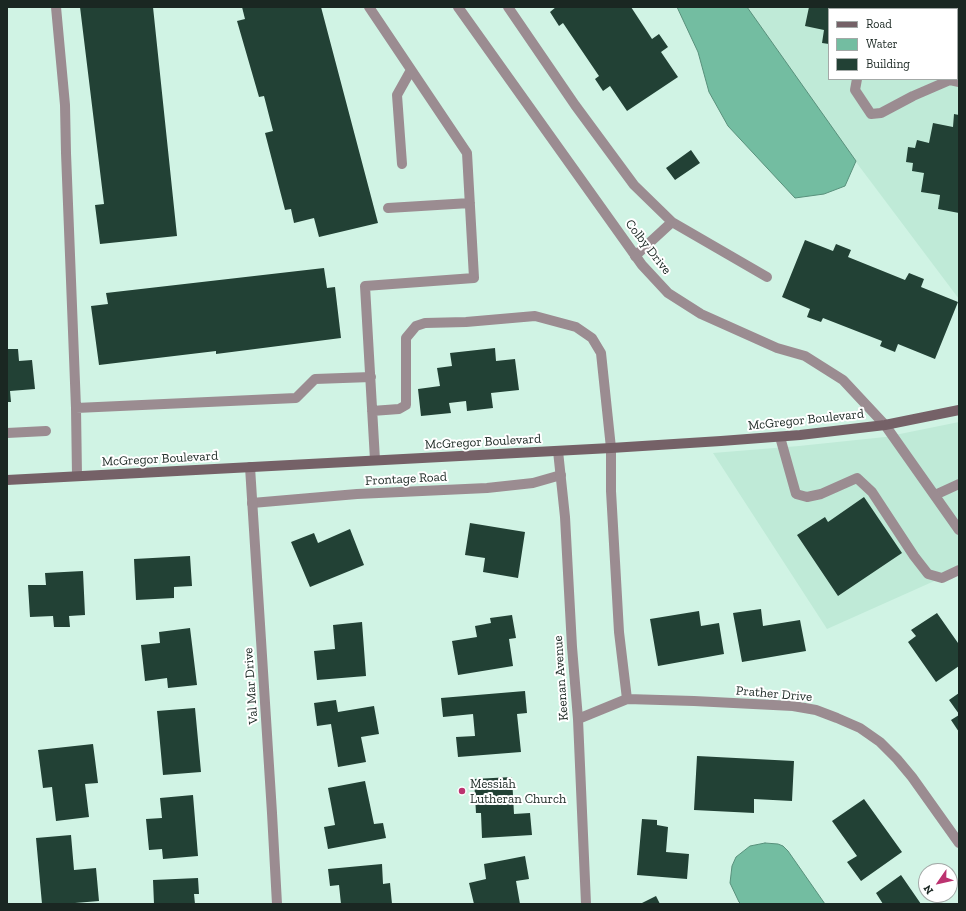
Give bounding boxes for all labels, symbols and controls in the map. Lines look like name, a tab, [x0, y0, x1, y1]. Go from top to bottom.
legend	[828, 8, 958, 80]
text: Road	[866, 17, 892, 31]
text: Water	[866, 37, 898, 51]
text: Building	[866, 57, 910, 71]
street label: Colby Drive	[622, 216, 674, 278]
street label: McGregor Boulevard	[747, 406, 865, 434]
street label: McGregor Boulevard	[424, 431, 542, 453]
street label: McGregor Boulevard	[101, 448, 219, 470]
street label: Frontage Road	[365, 469, 447, 489]
street label: Keenan Avenue	[550, 635, 572, 721]
street label: Val Mar Drive	[241, 647, 261, 725]
street label: Prather Drive	[735, 683, 813, 705]
place label: Messiah Lutheran Church	[470, 776, 566, 807]
marker: Messiah Lutheran Church	[457, 786, 467, 796]
north arrow	[918, 863, 958, 903]
text: N	[921, 882, 936, 897]

